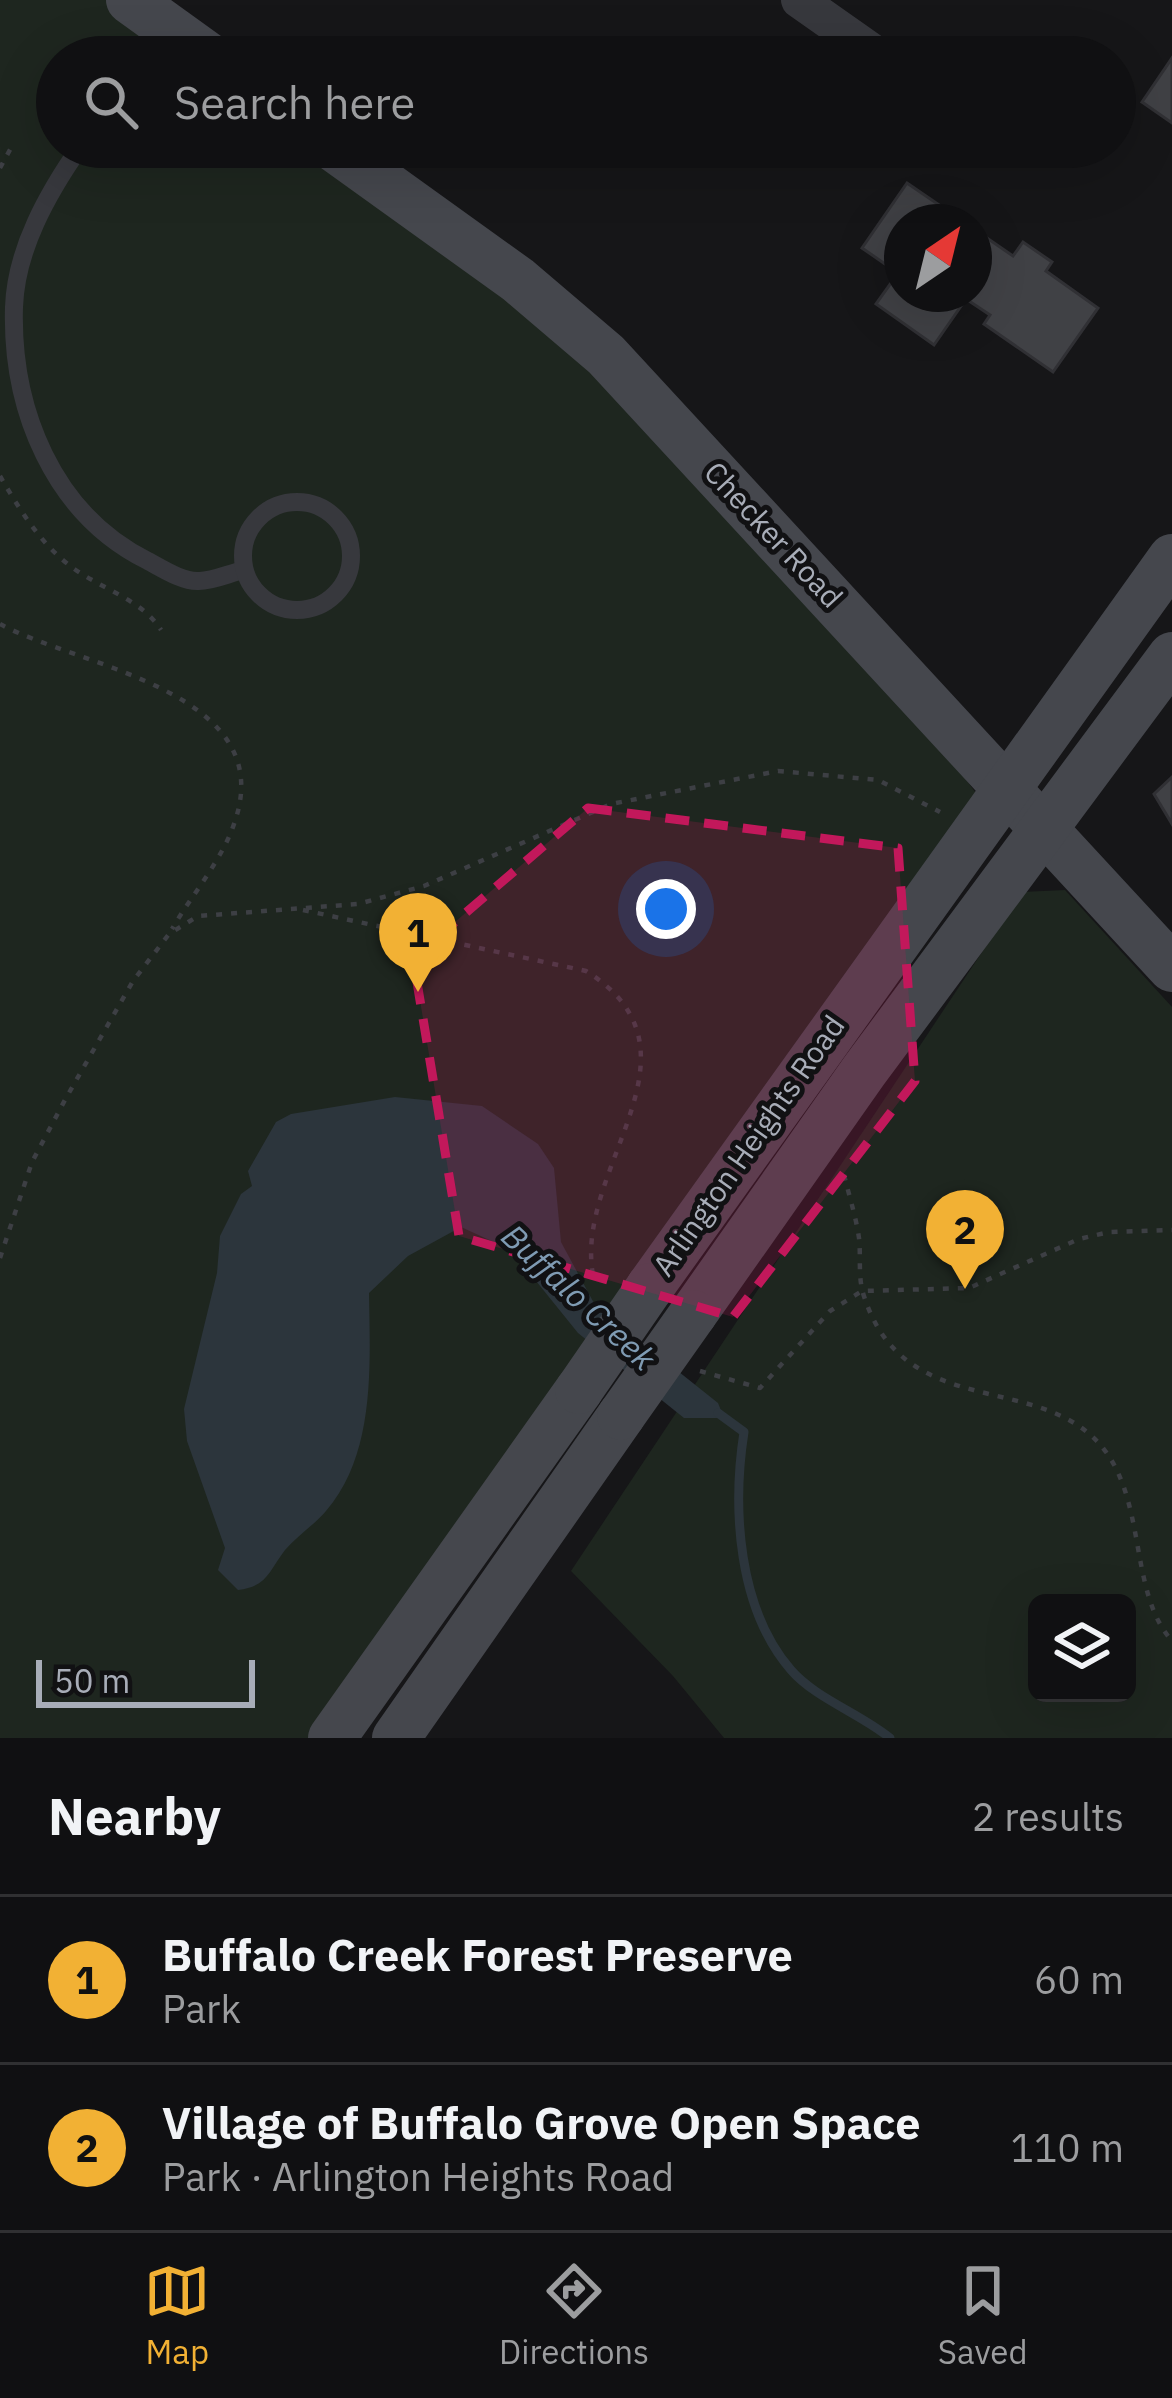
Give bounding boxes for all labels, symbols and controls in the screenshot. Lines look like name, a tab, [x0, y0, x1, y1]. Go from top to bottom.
search box	[36, 36, 1136, 168]
icon: search	[78, 69, 144, 135]
text: Search here	[174, 73, 415, 131]
north arrow	[884, 204, 992, 312]
street label: Checker Road	[696, 453, 852, 615]
your location	[636, 879, 696, 939]
pin: 1	[379, 893, 457, 992]
street label: Arlington Heights Road	[643, 1007, 852, 1283]
pin: 2	[926, 1190, 1004, 1289]
water label: Buffalo Creek	[493, 1214, 666, 1380]
map controls	[1028, 1594, 1136, 1702]
button: layers	[1028, 1594, 1136, 1702]
scale bar	[36, 1654, 255, 1707]
text: 50 m	[54, 1659, 130, 1702]
text: Nearby	[48, 1783, 221, 1849]
text: 2 results	[972, 1791, 1124, 1842]
text: Buffalo Creek Forest Preserve	[162, 1925, 793, 1983]
text: 1	[75, 1954, 99, 2005]
text: 60 m	[1034, 1954, 1124, 2005]
text: Park	[162, 1983, 241, 2034]
text: Village of Buffalo Grove Open Space	[162, 2093, 921, 2151]
text: 2	[75, 2122, 99, 2173]
text: 110 m	[1011, 2122, 1124, 2173]
text: Park · Arlington Heights Road	[162, 2151, 674, 2202]
tab: Map	[144, 2258, 210, 2373]
tab: Directions	[499, 2258, 649, 2373]
tab: Saved	[938, 2258, 1028, 2373]

